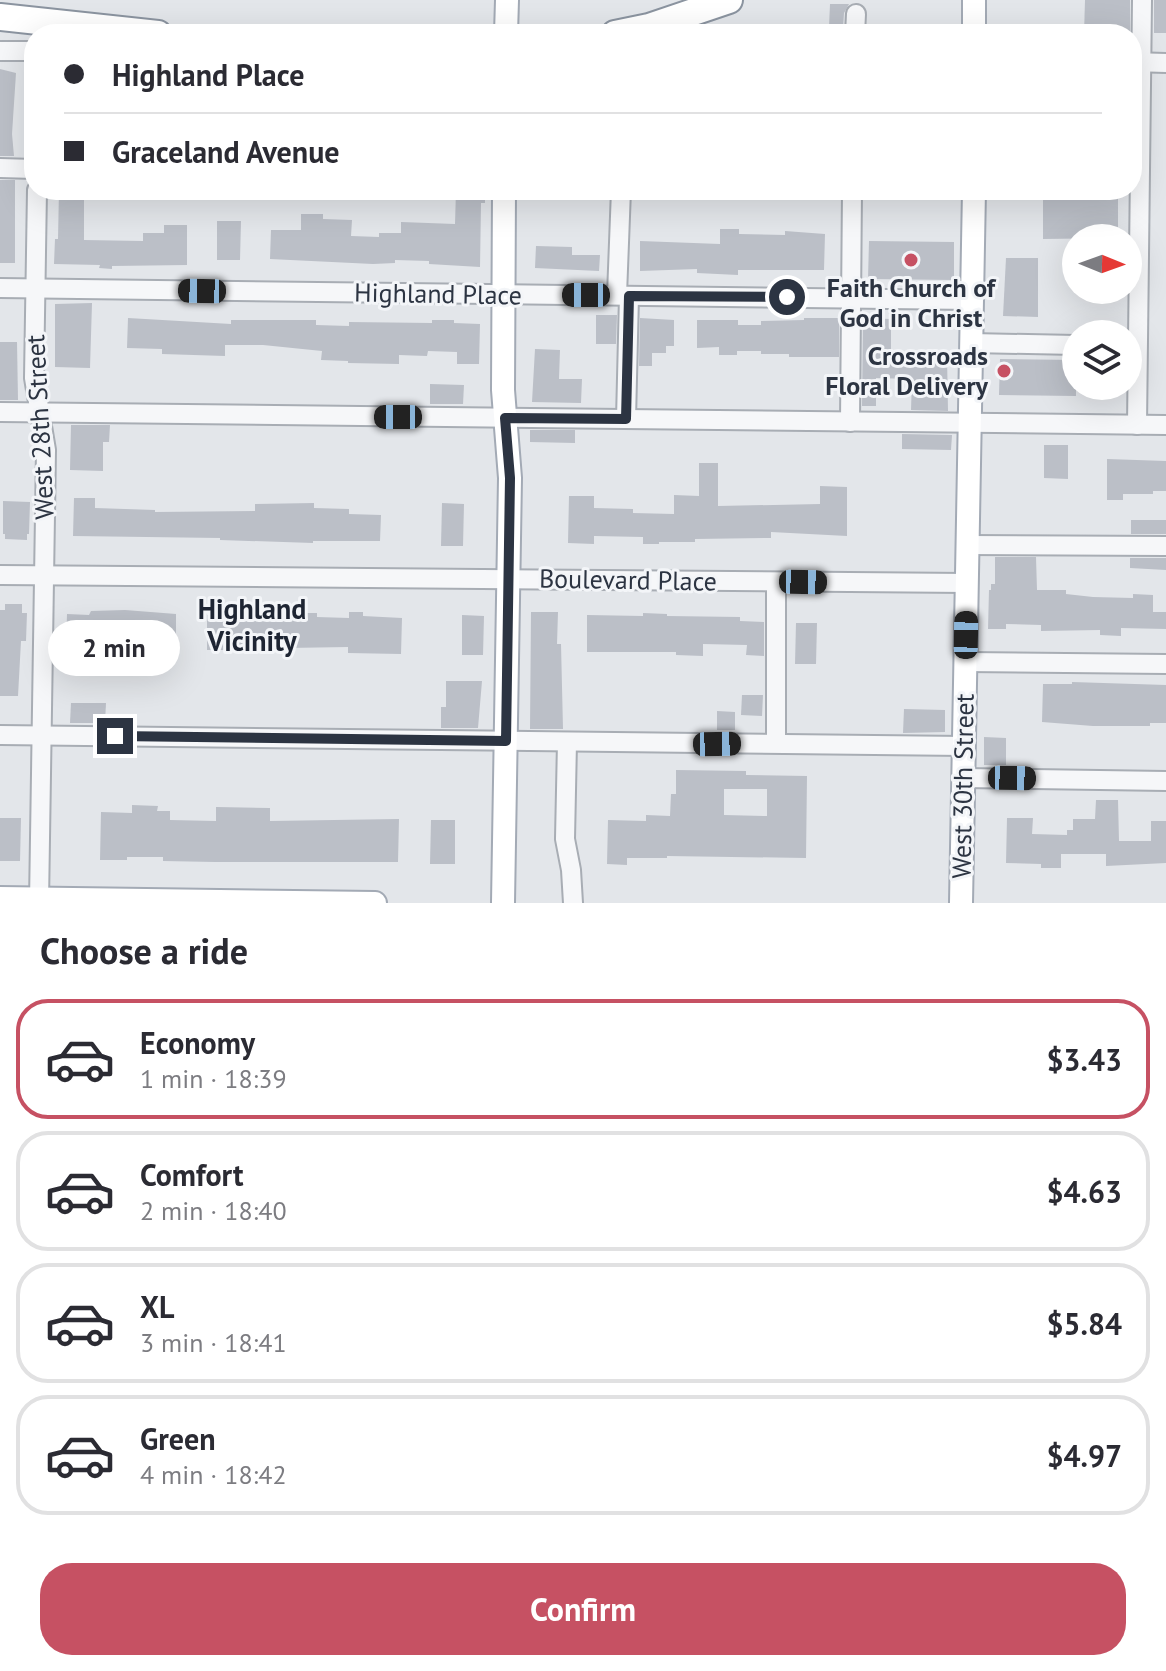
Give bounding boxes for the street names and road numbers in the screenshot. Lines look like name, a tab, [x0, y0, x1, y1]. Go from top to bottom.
street label: Highland Place	[354, 276, 522, 311]
street label: West 28th Street	[18, 334, 61, 520]
street label: Boulevard Place	[539, 561, 717, 598]
street label: West 30th Street	[944, 693, 981, 879]

